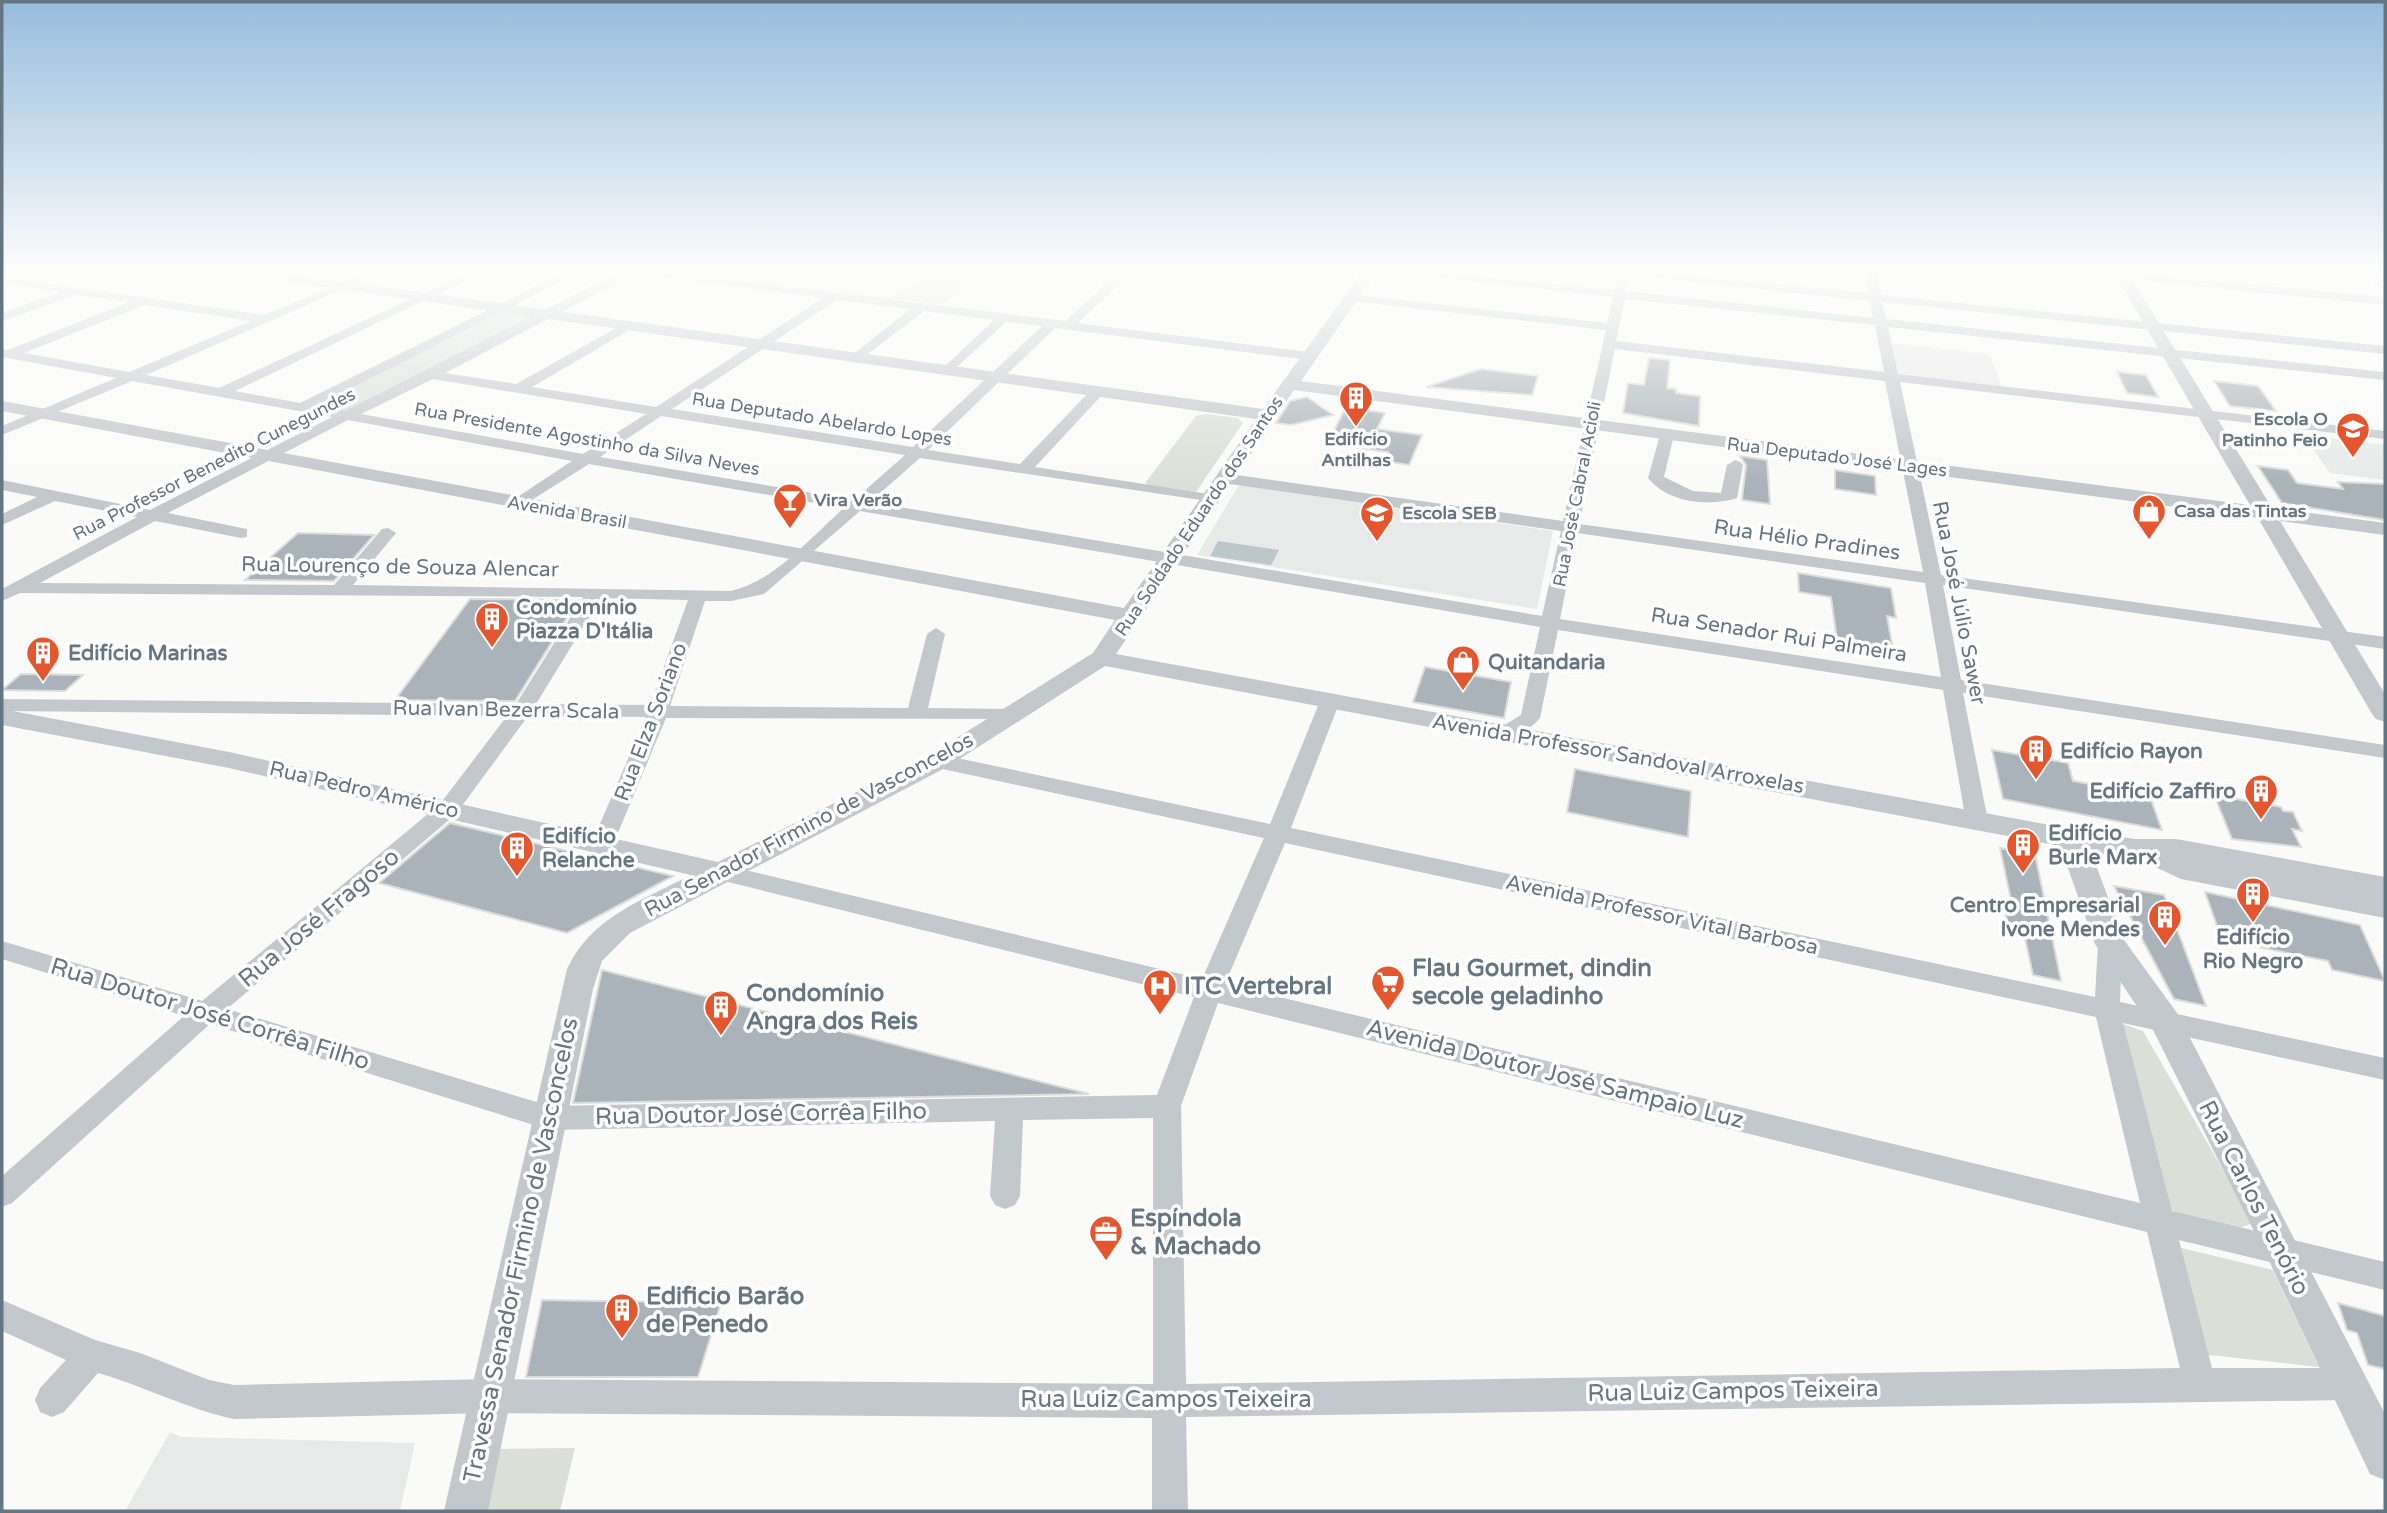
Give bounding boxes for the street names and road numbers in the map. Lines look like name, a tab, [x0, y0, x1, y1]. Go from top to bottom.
street label: Rua Professor Benedito Cunegundes	[69, 383, 359, 545]
street label: Rua Deputado Abelardo Lopes	[690, 388, 954, 450]
street label: Rua Soldado Eduardo dos Santos	[1110, 392, 1288, 640]
street label: Rua Presidente Agostinho da Silva Neves	[413, 398, 761, 480]
street label: Rua José Cabral Acioli	[1548, 399, 1606, 589]
street label: Rua Deputado José Lages	[1726, 433, 1948, 481]
street label: Avenida Brasil	[506, 491, 628, 533]
street label: Rua José Júlio Sawer	[1927, 499, 1991, 707]
street label: Rua Hélio Pradines	[1712, 515, 1902, 565]
street label: Rua Lourenço de Souza Alencar	[241, 552, 559, 582]
street label: Rua Senador Rui Palmeira	[1649, 602, 1909, 668]
street label: Rua Elza Soriano	[609, 639, 693, 805]
street label: Rua Ivan Bezerra Scala	[392, 696, 620, 724]
street label: Avenida Professor Sandoval Arroxelas	[1430, 709, 1806, 799]
street label: Rua Senador Firmino de Vasconcelos	[640, 727, 978, 923]
street label: Rua Pedro Américo	[267, 756, 461, 824]
street label: Rua José Fragoso	[233, 842, 405, 994]
street label: Avenida Professor Vital Barbosa	[1503, 870, 1821, 960]
street label: Rua Doutor José Corrêa Filho	[47, 952, 373, 1076]
street label: Avenida Doutor José Sampaio Luz	[1363, 1013, 1747, 1135]
street label: Travessa Senador Firmino de Vasconcelos	[457, 1015, 585, 1485]
street label: Rua Carlos Tenório	[2192, 1096, 2316, 1300]
street label: Rua Doutor José Corrêa Filho	[595, 1097, 927, 1131]
street label: Rua Luiz Campos Teixeira	[1587, 1374, 1879, 1408]
street label: Rua Luiz Campos Teixeira	[1020, 1385, 1312, 1414]

